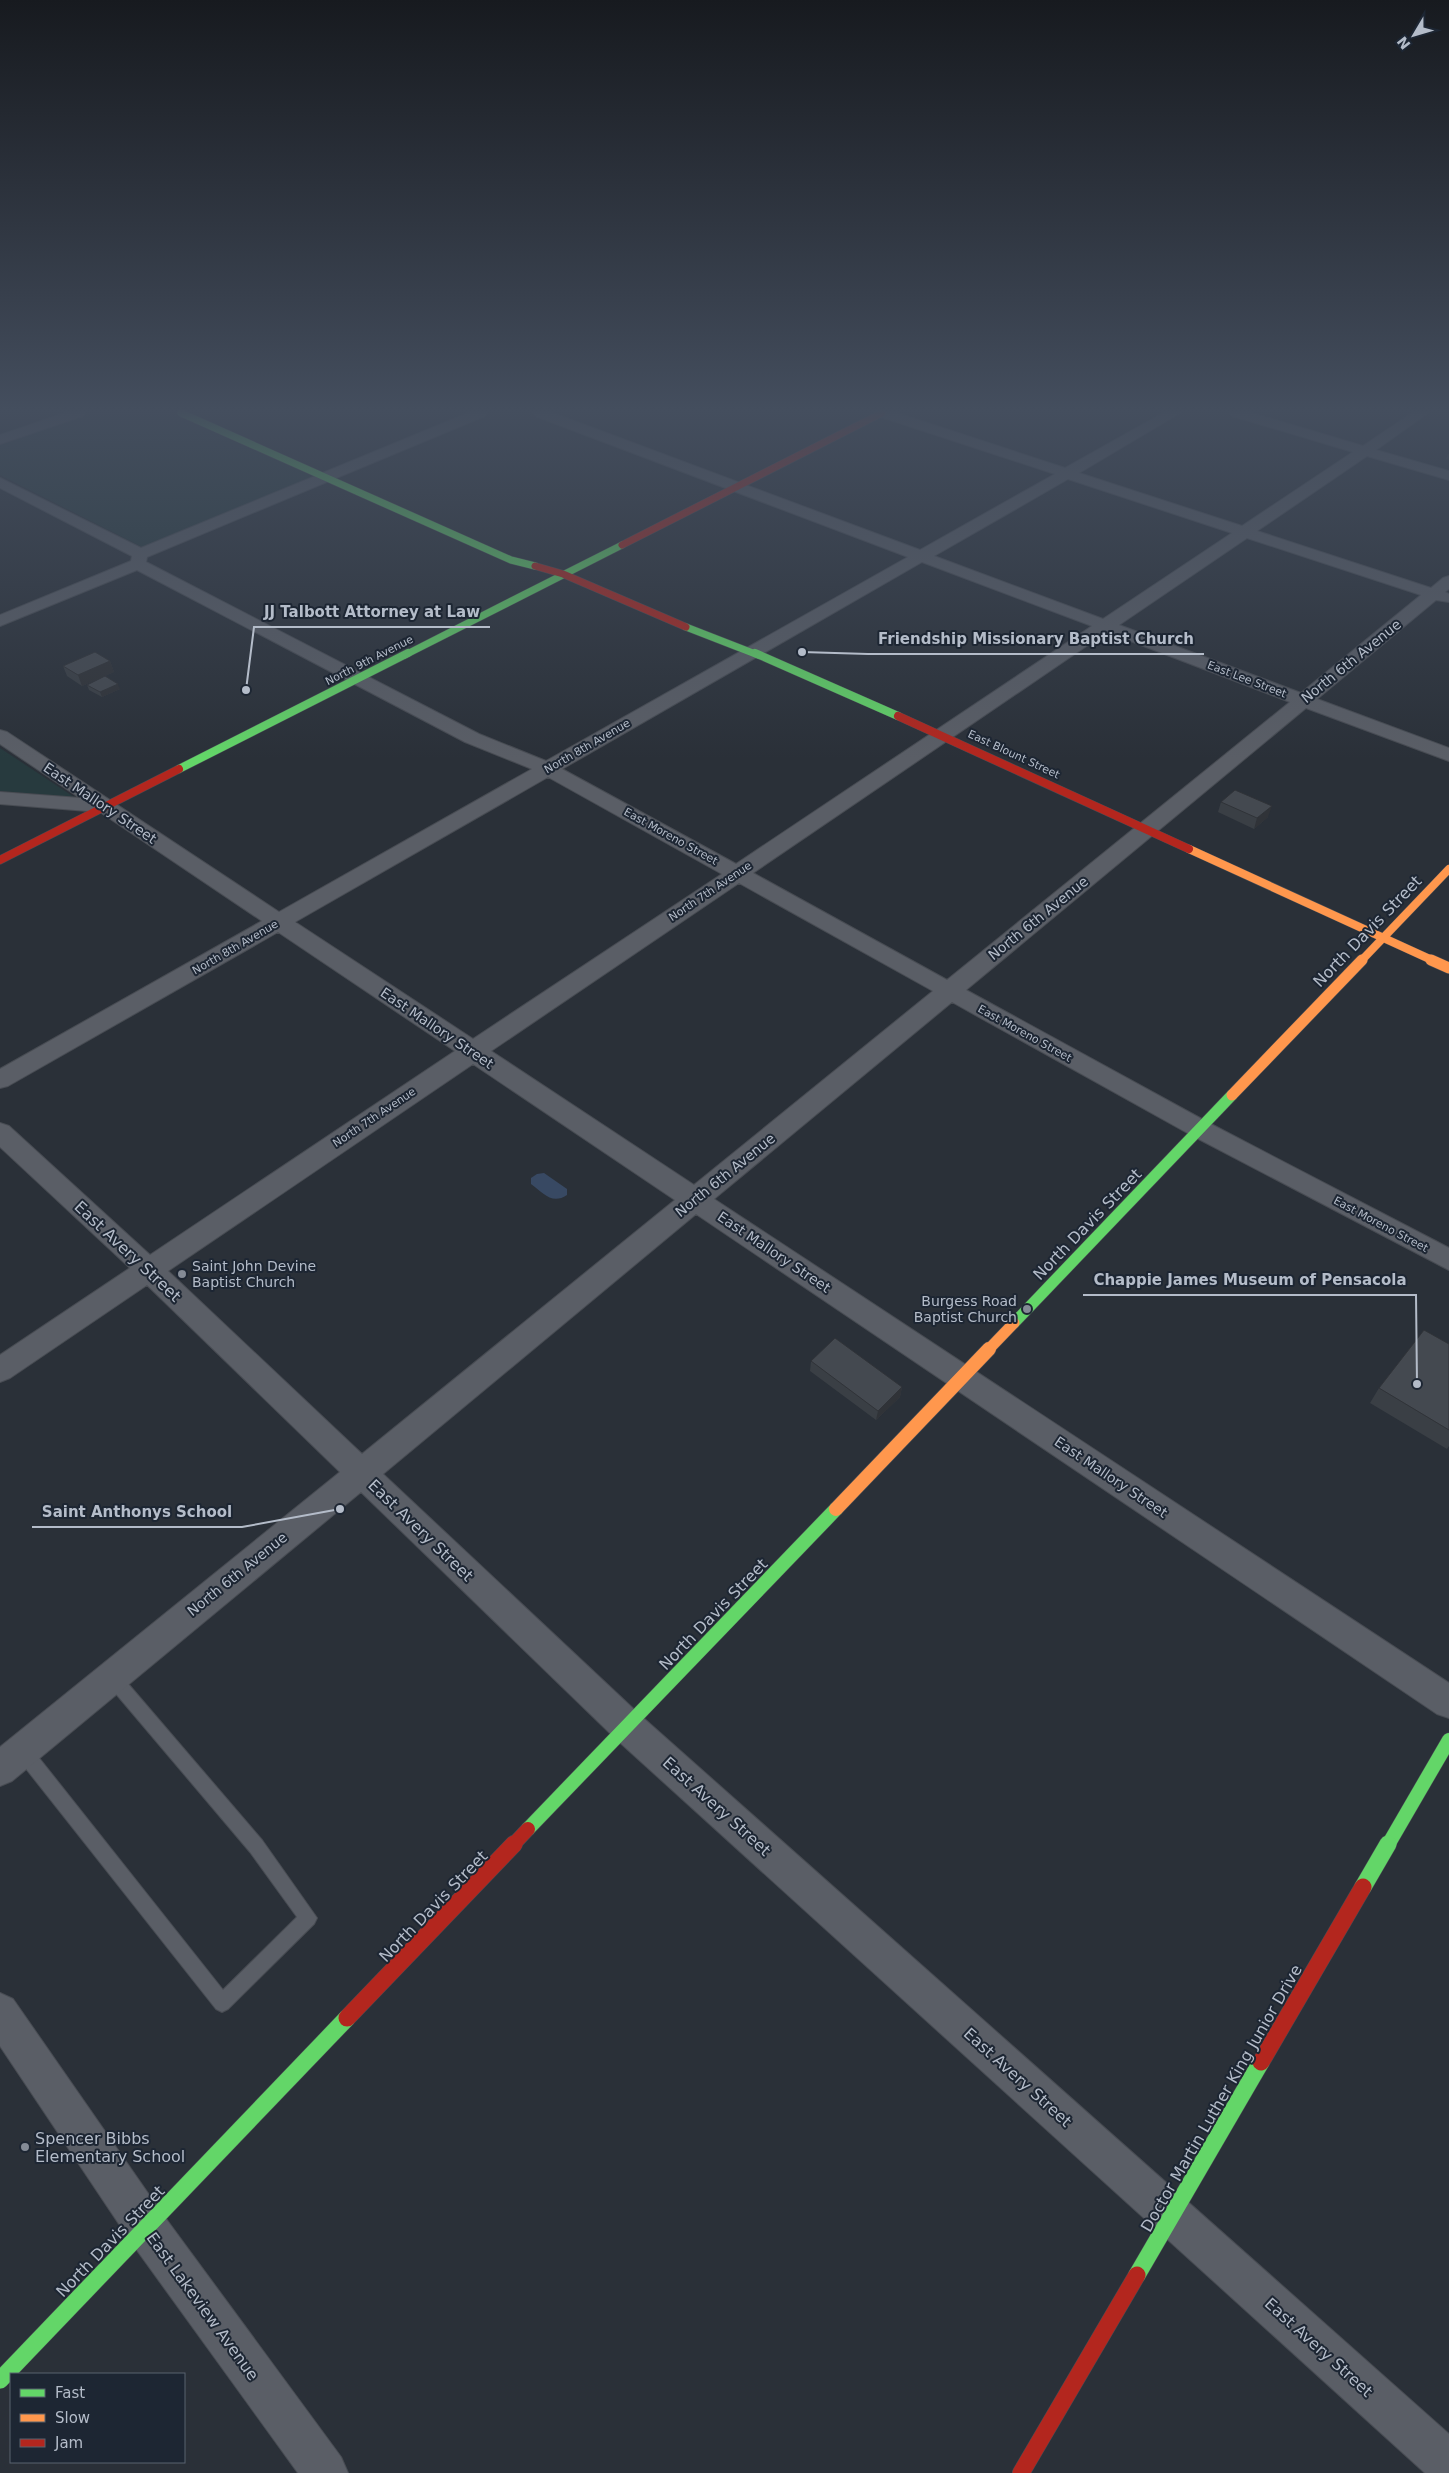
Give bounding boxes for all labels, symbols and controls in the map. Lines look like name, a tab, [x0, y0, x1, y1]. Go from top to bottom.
north arrow	[1389, 10, 1439, 60]
text: N	[1394, 33, 1414, 53]
callout: JJ Talbott Attorney at Law	[254, 597, 490, 627]
text: JJ Talbott Attorney at Law	[263, 603, 480, 621]
street label: North 6th Avenue	[1298, 616, 1404, 706]
callout: Friendship Missionary Baptist Church	[868, 624, 1204, 654]
text: Friendship Missionary Baptist Church	[878, 630, 1194, 648]
street label: North 9th Avenue	[323, 633, 416, 688]
street label: East Lee Street	[1205, 658, 1289, 701]
street label: North 8th Avenue	[542, 716, 633, 776]
street label: East Blount Street	[966, 727, 1062, 782]
street label: East Mallory Street	[41, 759, 160, 847]
street label: East Moreno Street	[622, 805, 720, 868]
street label: North 7th Avenue	[666, 859, 754, 924]
street label: North Davis Street	[1309, 872, 1426, 991]
street label: North 6th Avenue	[985, 873, 1091, 963]
street label: North 8th Avenue	[190, 917, 281, 977]
street label: East Mallory Street	[378, 984, 497, 1072]
street label: East Moreno Street	[976, 1002, 1074, 1065]
street label: North 7th Avenue	[330, 1085, 418, 1150]
street label: North 6th Avenue	[672, 1130, 778, 1220]
street label: North Davis Street	[1029, 1165, 1146, 1284]
street label: East Moreno Street	[1331, 1194, 1431, 1255]
street label: East Avery Street	[70, 1197, 185, 1306]
street label: East Mallory Street	[715, 1208, 834, 1296]
place label: Saint John Devine Baptist Church	[192, 1258, 316, 1290]
callout: Chappie James Museum of Pensacola	[1083, 1265, 1416, 1295]
marker: Saint John Devine Baptist Church	[176, 1268, 188, 1280]
text: Chappie James Museum of Pensacola	[1093, 1271, 1407, 1289]
place label: Burgess Road Baptist Church	[914, 1293, 1017, 1325]
marker: Burgess Road Baptist Church	[1021, 1303, 1033, 1315]
street label: East Mallory Street	[1052, 1433, 1171, 1521]
street label: East Avery Street	[364, 1475, 477, 1585]
callout: Saint Anthonys School	[32, 1497, 242, 1527]
text: Saint Anthonys School	[42, 1503, 232, 1521]
street label: North 6th Avenue	[184, 1529, 290, 1619]
street label: North Davis Street	[655, 1555, 772, 1674]
street label: East Avery Street	[659, 1753, 775, 1860]
street label: North Davis Street	[375, 1847, 492, 1966]
street label: Doctor Martin Luther King Junior Drive	[1137, 1961, 1306, 2235]
street label: East Avery Street	[960, 2024, 1076, 2131]
place label: Spencer Bibbs Elementary School	[35, 2129, 185, 2166]
marker: Spencer Bibbs Elementary School	[19, 2141, 31, 2153]
street label: North Davis Street	[52, 2182, 169, 2301]
street label: East Lakeview Avenue	[143, 2229, 263, 2384]
street label: East Avery Street	[1261, 2294, 1377, 2401]
legend	[10, 2373, 185, 2463]
text: Fast	[55, 2384, 85, 2402]
text: Slow	[55, 2409, 90, 2427]
text: Jam	[54, 2434, 83, 2452]

